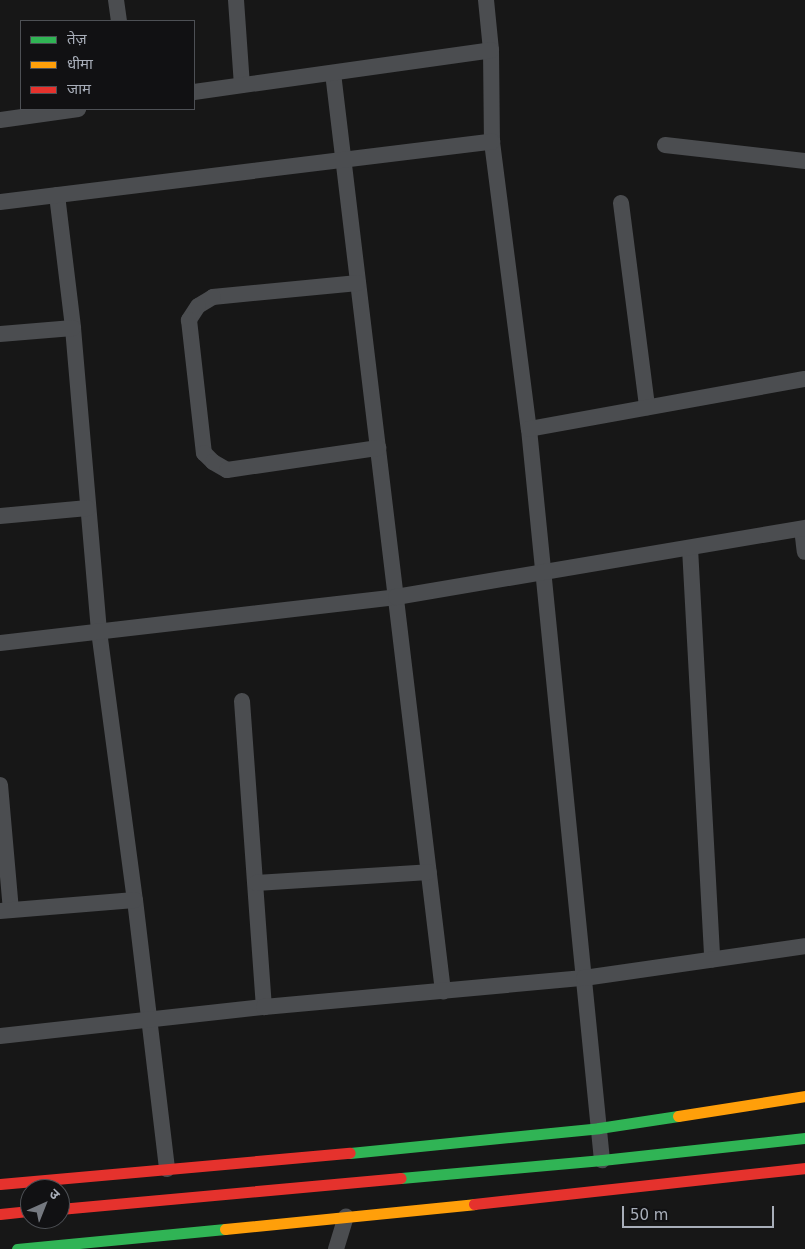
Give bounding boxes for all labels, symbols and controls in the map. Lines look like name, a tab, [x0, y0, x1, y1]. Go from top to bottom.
legend	[20, 20, 195, 110]
text: तेज़	[67, 30, 87, 48]
text: धीमा	[67, 55, 93, 73]
text: जाम	[67, 80, 91, 98]
north arrow	[20, 1179, 70, 1229]
text: उ	[46, 1185, 63, 1203]
scale bar	[625, 1196, 778, 1228]
text: 50 m	[630, 1206, 668, 1224]

